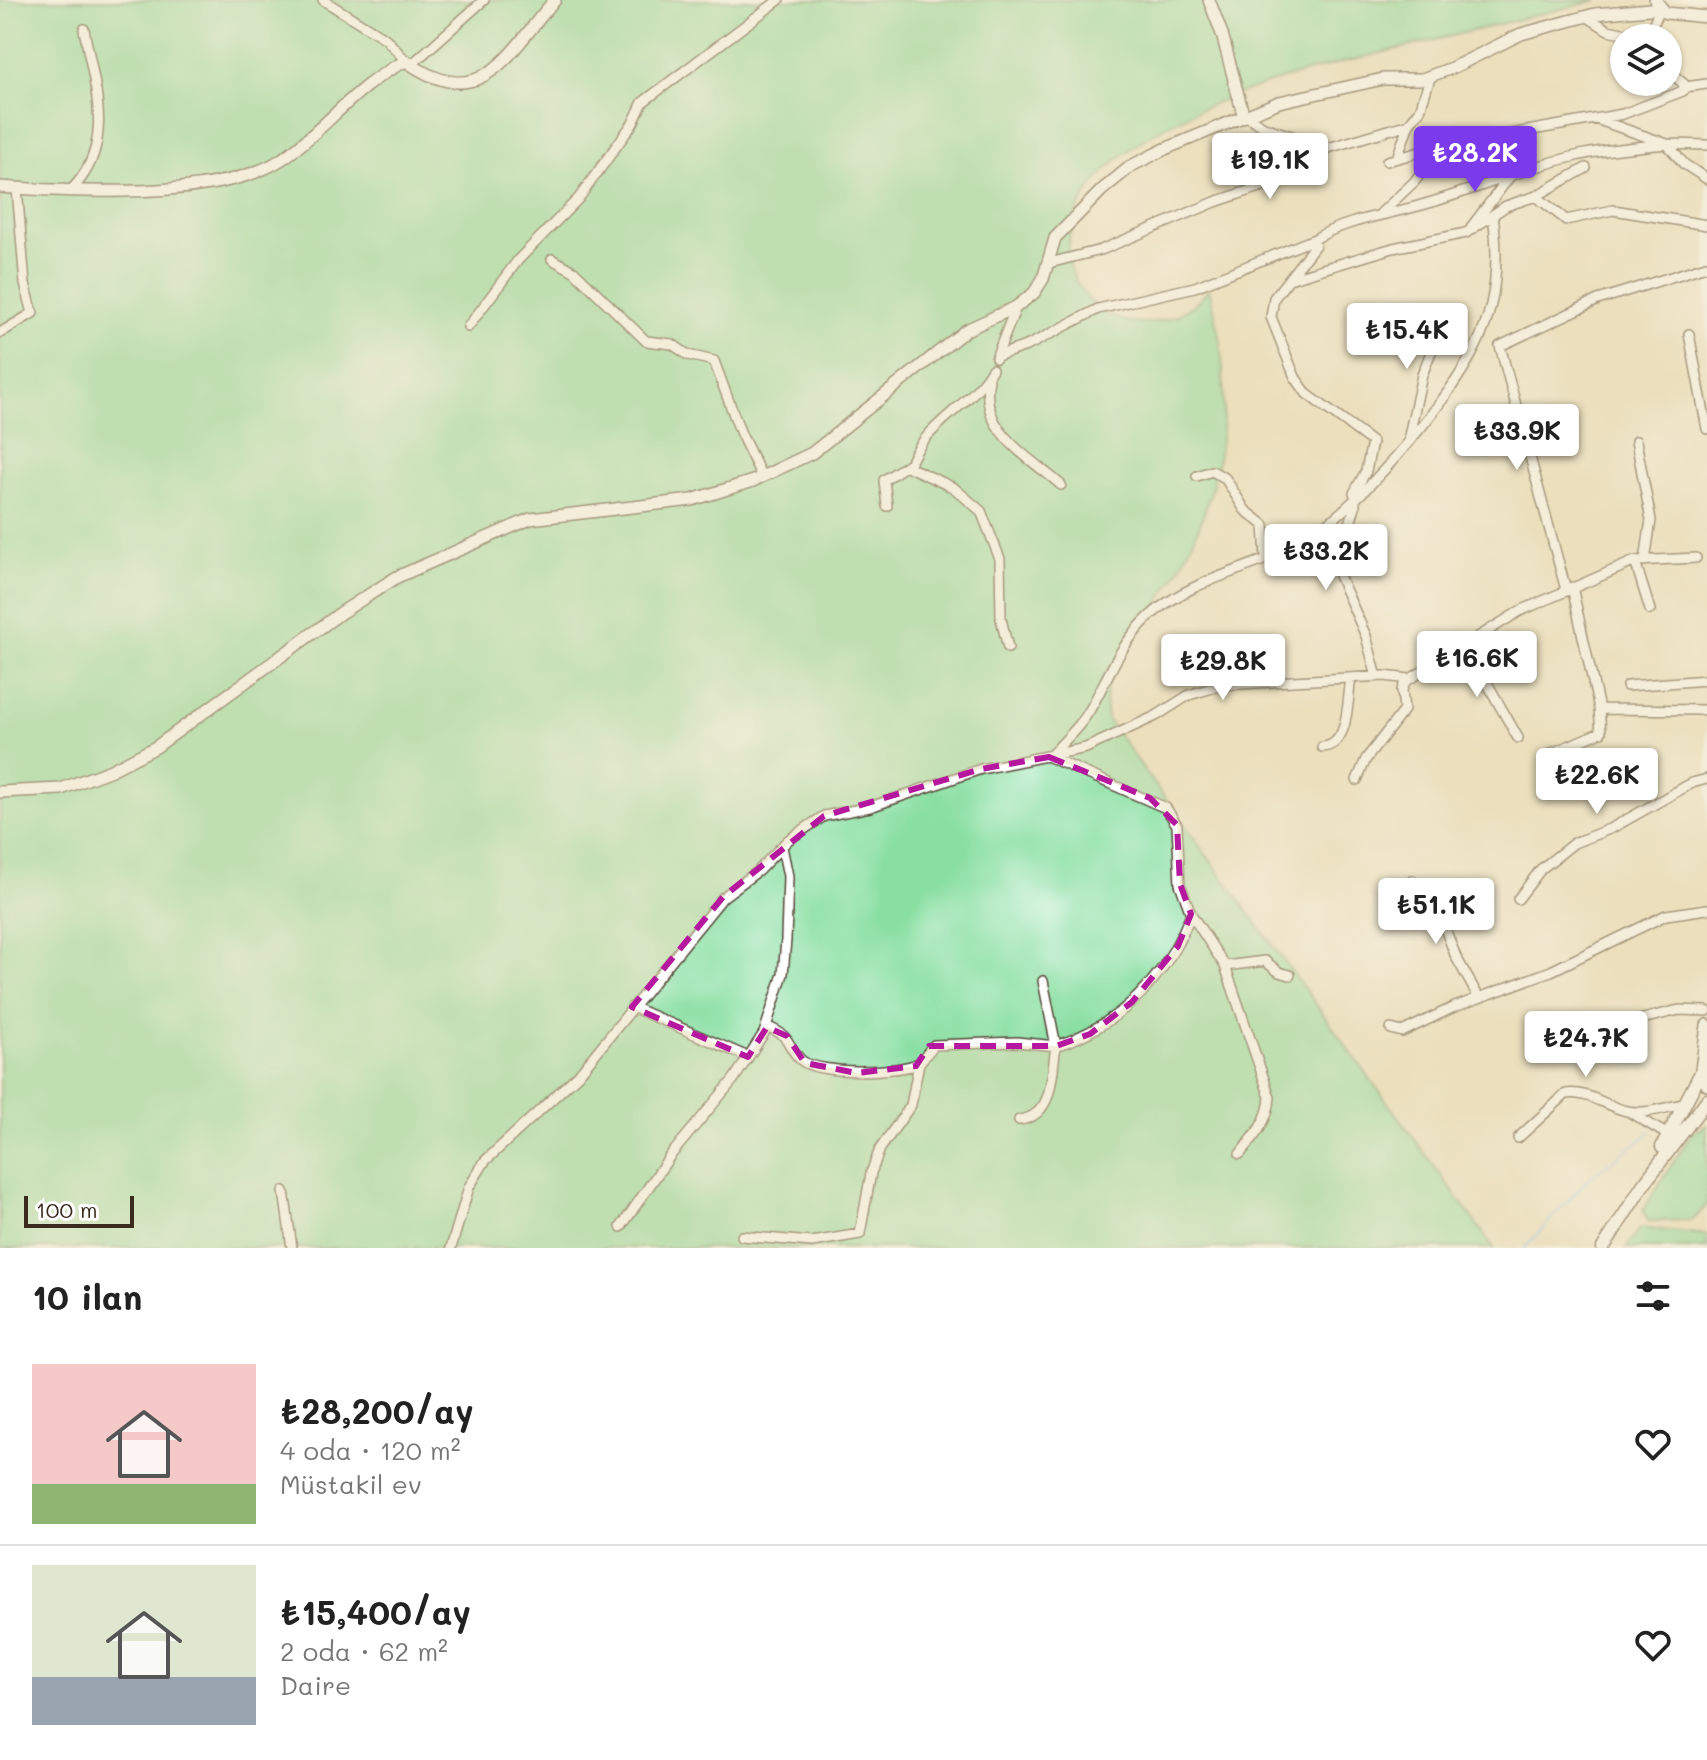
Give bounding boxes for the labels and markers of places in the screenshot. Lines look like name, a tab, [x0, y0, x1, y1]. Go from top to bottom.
pin: ₺28.2K	[1410, 126, 1540, 194]
pin: ₺19.1K	[1205, 133, 1335, 201]
pin: ₺15.4K	[1342, 303, 1472, 371]
pin: ₺33.9K	[1452, 404, 1582, 472]
pin: ₺33.2K	[1261, 524, 1391, 592]
pin: ₺16.6K	[1412, 631, 1542, 699]
pin: ₺29.8K	[1158, 634, 1288, 702]
pin: ₺22.6K	[1532, 748, 1662, 816]
pin: ₺51.1K	[1371, 878, 1501, 946]
pin: ₺24.7K	[1521, 1011, 1651, 1079]

